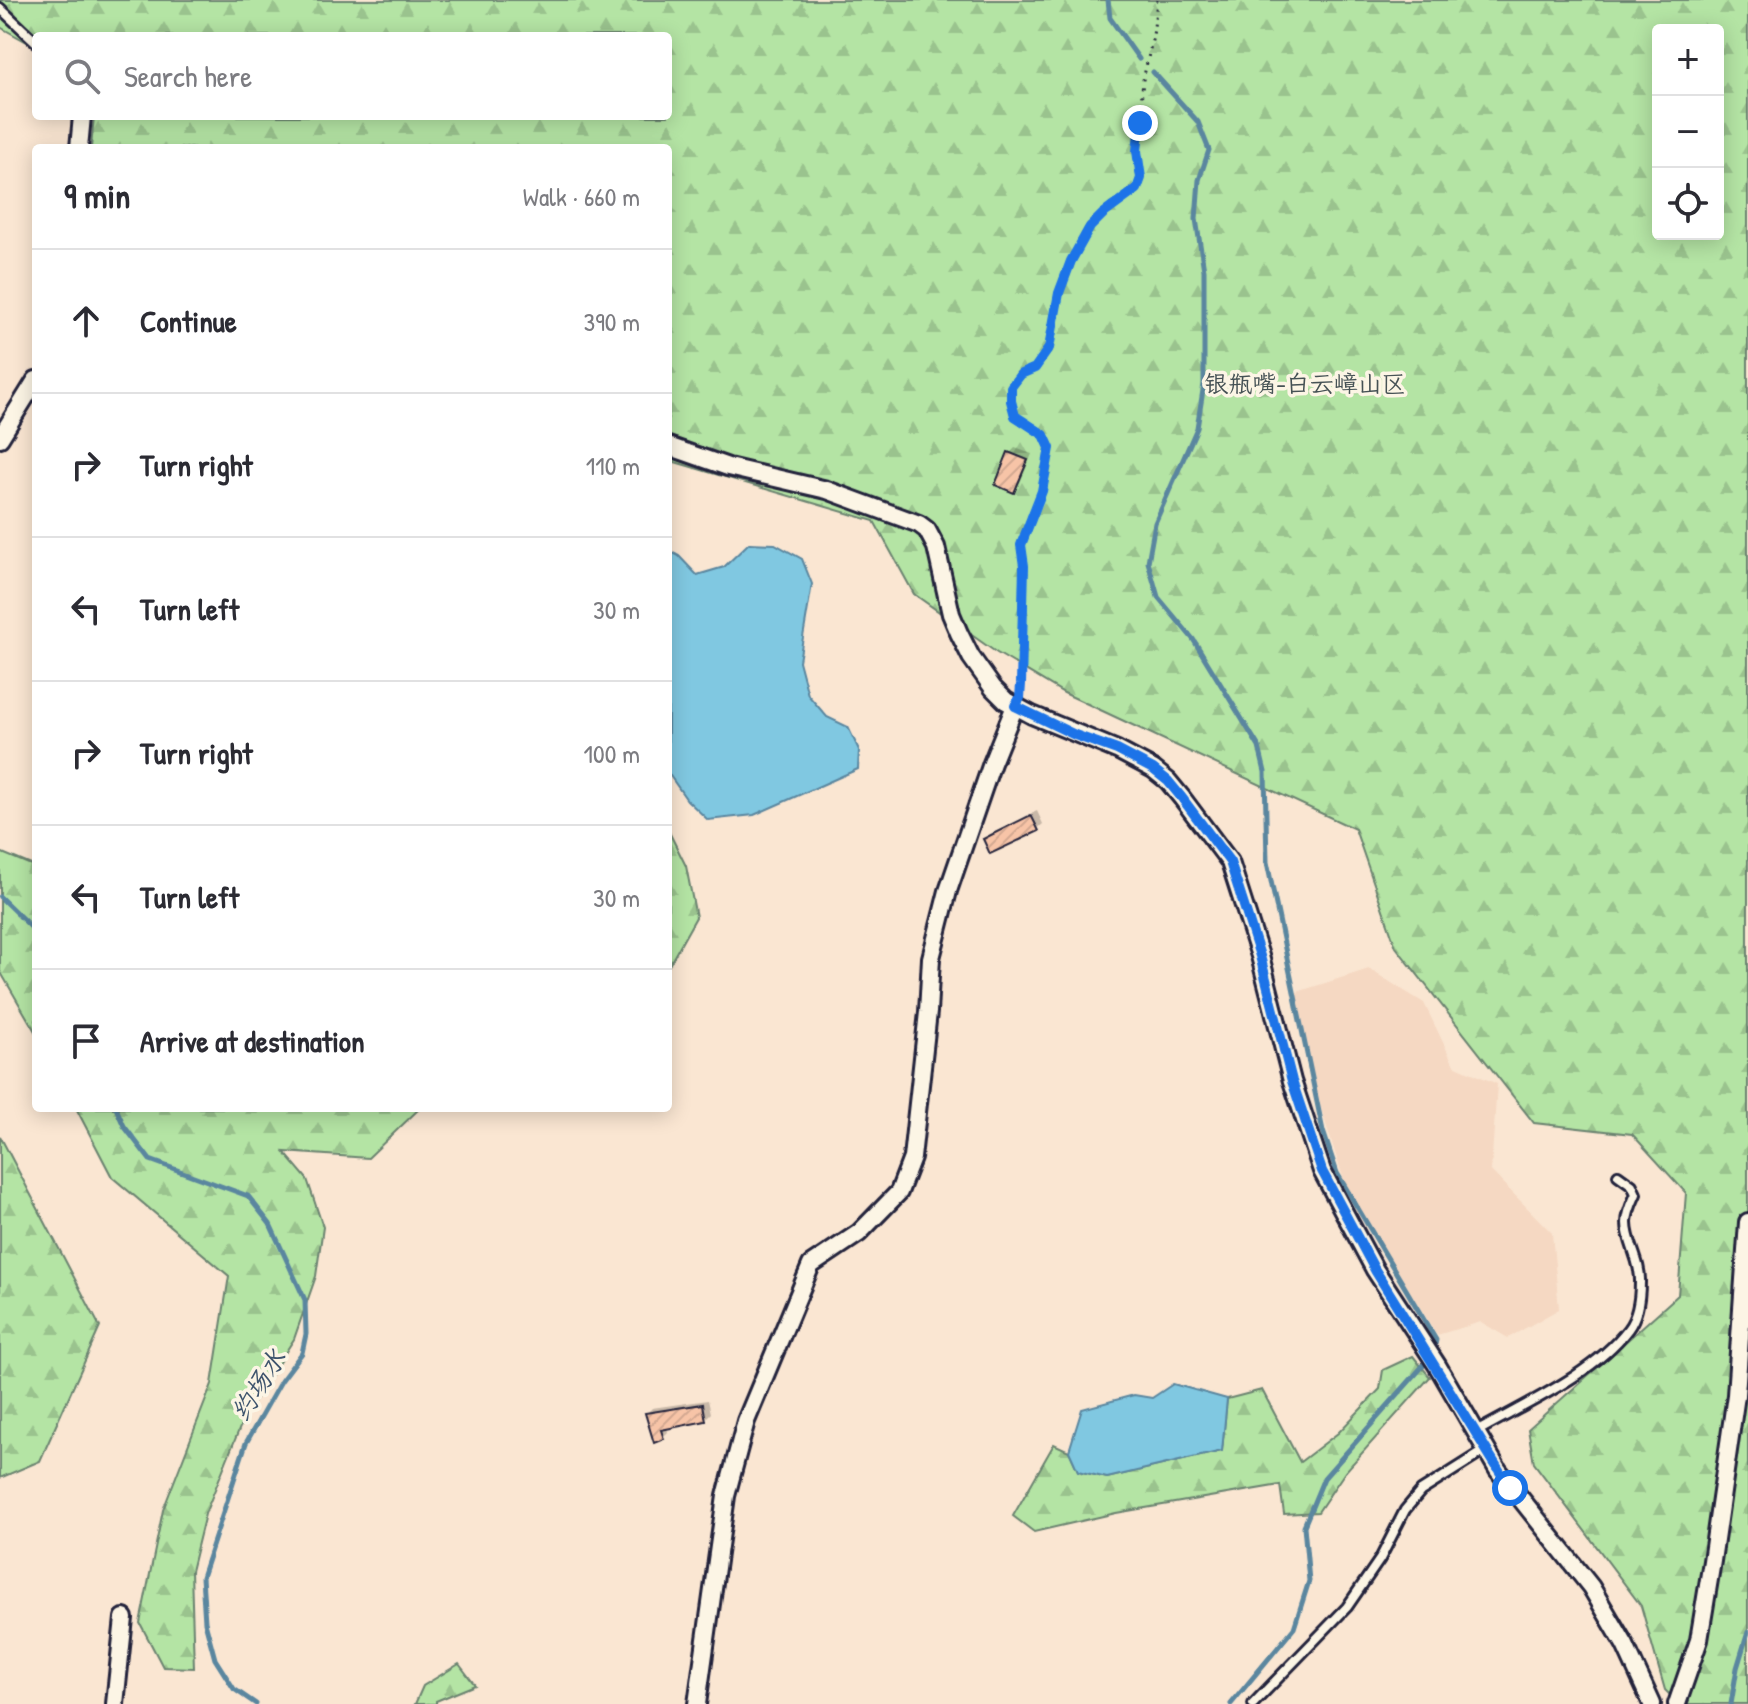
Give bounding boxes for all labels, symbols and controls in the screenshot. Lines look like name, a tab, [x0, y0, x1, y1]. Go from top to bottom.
map controls	[1652, 24, 1724, 240]
button: +	[1652, 24, 1724, 96]
search box	[32, 32, 672, 120]
icon: search	[60, 54, 104, 98]
text: Search here	[124, 56, 252, 96]
button: −	[1652, 96, 1724, 168]
route end	[1122, 105, 1158, 141]
button: locate	[1652, 168, 1724, 240]
text: 9 min	[64, 173, 130, 219]
text: Walk · 660 m	[523, 179, 640, 214]
icon: ahead	[64, 299, 108, 343]
text: Continue	[140, 301, 237, 341]
text: 390 m	[584, 304, 640, 339]
park label: 银瓶嘴-白云嶂山区	[1204, 367, 1406, 399]
icon: right	[64, 443, 108, 487]
text: Turn right	[140, 445, 253, 485]
text: 110 m	[586, 448, 640, 483]
icon: left	[64, 587, 108, 631]
text: Turn left	[140, 589, 239, 629]
text: 30 m	[593, 592, 640, 627]
icon: right	[64, 731, 108, 775]
text: Turn right	[140, 733, 253, 773]
text: 100 m	[584, 736, 640, 771]
icon: left	[64, 875, 108, 919]
text: Turn left	[140, 877, 239, 917]
text: 30 m	[593, 880, 640, 915]
icon: arrive	[64, 1019, 108, 1063]
text: Arrive at destination	[140, 1021, 365, 1061]
water label: 约场水	[222, 1342, 294, 1427]
route start	[1492, 1470, 1528, 1506]

